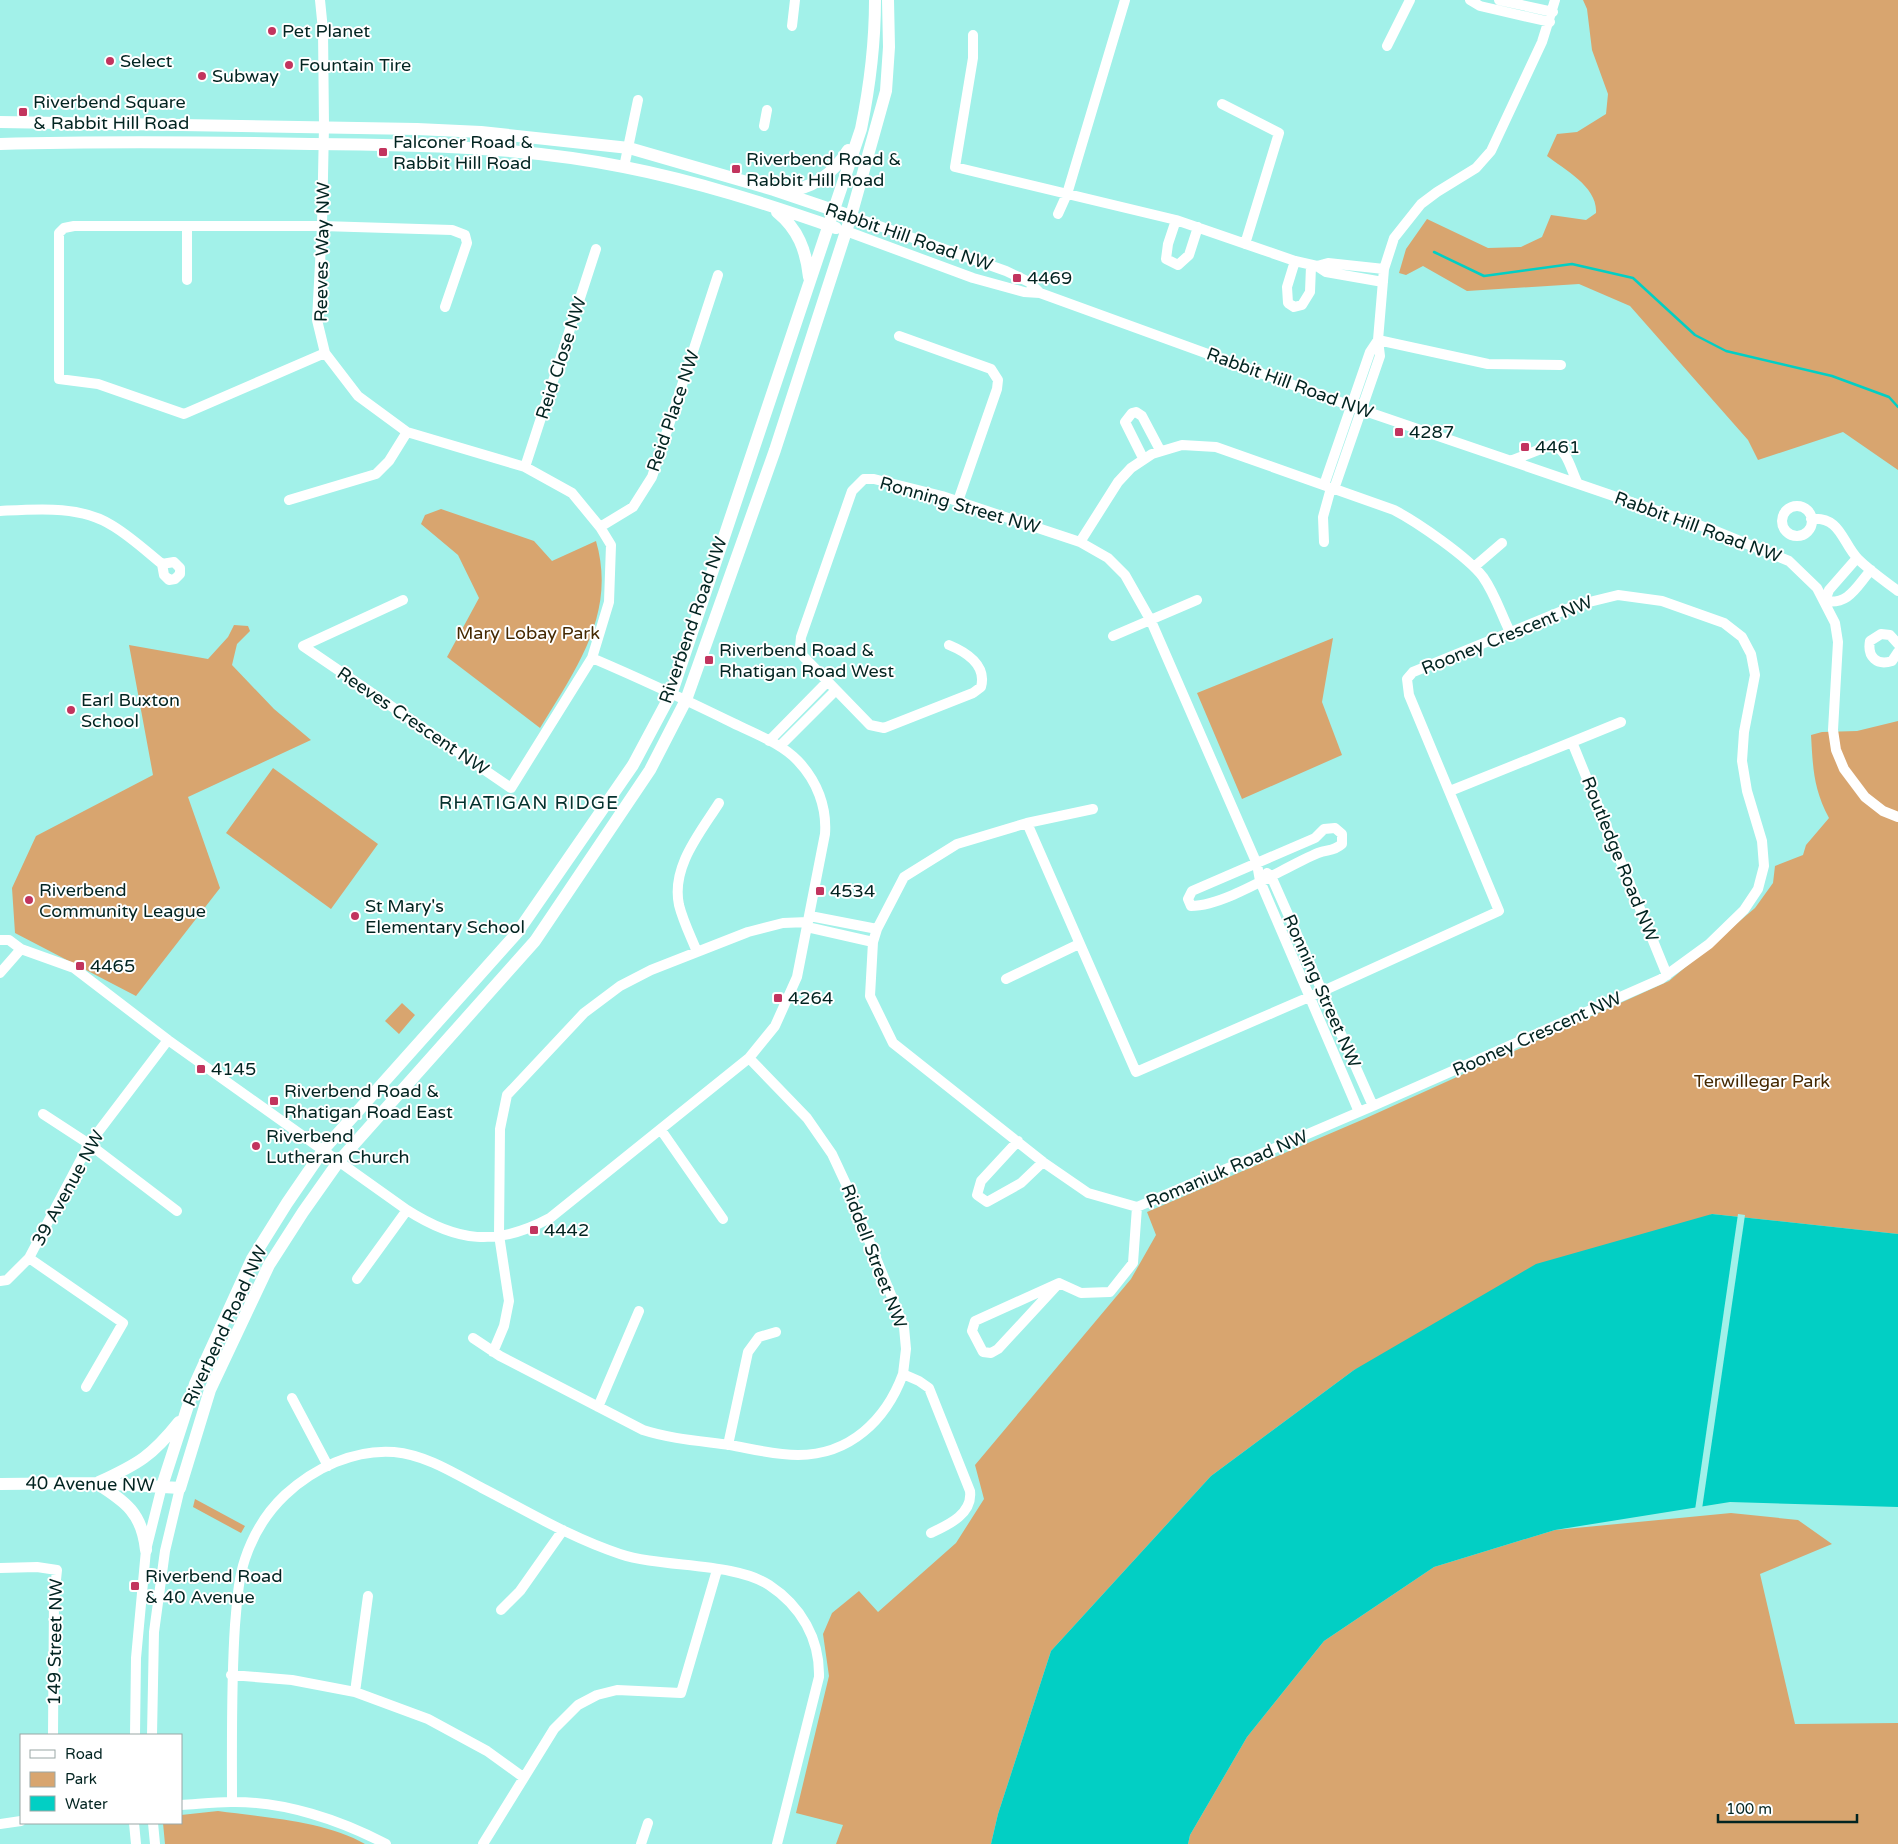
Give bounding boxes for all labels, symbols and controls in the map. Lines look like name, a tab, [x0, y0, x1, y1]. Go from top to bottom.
place label: Pet Planet	[282, 20, 370, 42]
marker: Pet Planet	[266, 25, 278, 37]
place label: Select	[120, 50, 173, 72]
place label: Fountain Tire	[299, 54, 411, 76]
marker: Select	[104, 55, 116, 67]
marker: Fountain Tire	[283, 59, 295, 71]
place label: Subway	[212, 65, 279, 87]
marker: Subway	[196, 70, 208, 82]
place label: Riverbend Square & Rabbit Hill Road	[33, 91, 189, 134]
marker: Riverbend Square & Rabbit Hill Road	[17, 106, 29, 118]
place label: Falconer Road & Rabbit Hill Road	[393, 131, 533, 174]
marker: Falconer Road & Rabbit Hill Road	[377, 146, 389, 158]
place label: Riverbend Road & Rabbit Hill Road	[746, 148, 901, 191]
marker: Riverbend Road & Rabbit Hill Road	[730, 163, 742, 175]
street label: Reeves Way NW	[310, 182, 334, 322]
street label: Rabbit Hill Road NW	[822, 198, 996, 276]
place label: 4469	[1027, 267, 1072, 289]
marker: 4469	[1011, 272, 1023, 284]
street label: Reid Close NW	[531, 294, 591, 422]
street label: Rabbit Hill Road NW	[1204, 343, 1376, 423]
street label: Reid Place NW	[642, 347, 704, 475]
place label: 4287	[1409, 421, 1454, 443]
marker: 4287	[1393, 426, 1405, 438]
place label: 4461	[1535, 436, 1580, 458]
marker: 4461	[1519, 441, 1531, 453]
street label: Ronning Street NW	[877, 472, 1043, 538]
street label: Rabbit Hill Road NW	[1612, 487, 1784, 567]
street label: Riverbend Road NW	[654, 534, 732, 706]
street label: Rooney Crescent NW	[1418, 591, 1596, 679]
park label: Mary Lobay Park	[456, 622, 600, 644]
place label: Riverbend Road & Rhatigan Road West	[719, 639, 894, 682]
marker: Riverbend Road & Rhatigan Road West	[703, 654, 715, 666]
street label: Reeves Crescent NW	[333, 662, 493, 780]
place label: Earl Buxton School	[81, 689, 180, 732]
marker: Earl Buxton School	[65, 704, 77, 716]
street label: Routledge Road NW	[1577, 773, 1663, 945]
district label: RHATIGAN RIDGE	[439, 792, 619, 814]
place label: Riverbend Community League	[39, 879, 206, 922]
place label: 4534	[830, 880, 875, 902]
marker: 4534	[814, 885, 826, 897]
marker: Riverbend Community League	[23, 894, 35, 906]
place label: St Mary's Elementary School	[365, 895, 525, 938]
marker: St Mary's Elementary School	[349, 910, 361, 922]
street label: Ronning Street NW	[1278, 911, 1366, 1071]
place label: 4465	[90, 955, 135, 977]
marker: 4465	[74, 960, 86, 972]
place label: 4264	[788, 987, 833, 1009]
street label: Rooney Crescent NW	[1449, 987, 1625, 1081]
marker: 4264	[772, 992, 784, 1004]
place label: 4145	[211, 1058, 256, 1080]
marker: 4145	[195, 1063, 207, 1075]
park label: Terwillegar Park	[1694, 1070, 1830, 1092]
place label: Riverbend Road & Rhatigan Road East	[284, 1080, 453, 1123]
marker: Riverbend Road & Rhatigan Road East	[268, 1095, 280, 1107]
place label: Riverbend Lutheran Church	[266, 1125, 410, 1168]
street label: Romaniuk Road NW	[1143, 1125, 1311, 1213]
street label: 39 Avenue NW	[27, 1126, 109, 1250]
marker: Riverbend Lutheran Church	[250, 1140, 262, 1152]
street label: Riddell Street NW	[836, 1181, 912, 1331]
place label: 4442	[544, 1219, 589, 1241]
marker: 4442	[528, 1224, 540, 1236]
street label: Riverbend Road NW	[178, 1242, 272, 1410]
street label: 40 Avenue NW	[25, 1472, 155, 1496]
place label: Riverbend Road & 40 Avenue	[145, 1565, 283, 1608]
street label: 149 Street NW	[43, 1578, 67, 1706]
marker: Riverbend Road & 40 Avenue	[129, 1580, 141, 1592]
legend	[20, 1734, 182, 1824]
text: Road	[65, 1745, 103, 1763]
text: Park	[65, 1770, 97, 1788]
scale bar	[1718, 1792, 1857, 1824]
text: Water	[65, 1795, 108, 1813]
text: 100 m	[1726, 1800, 1772, 1818]

